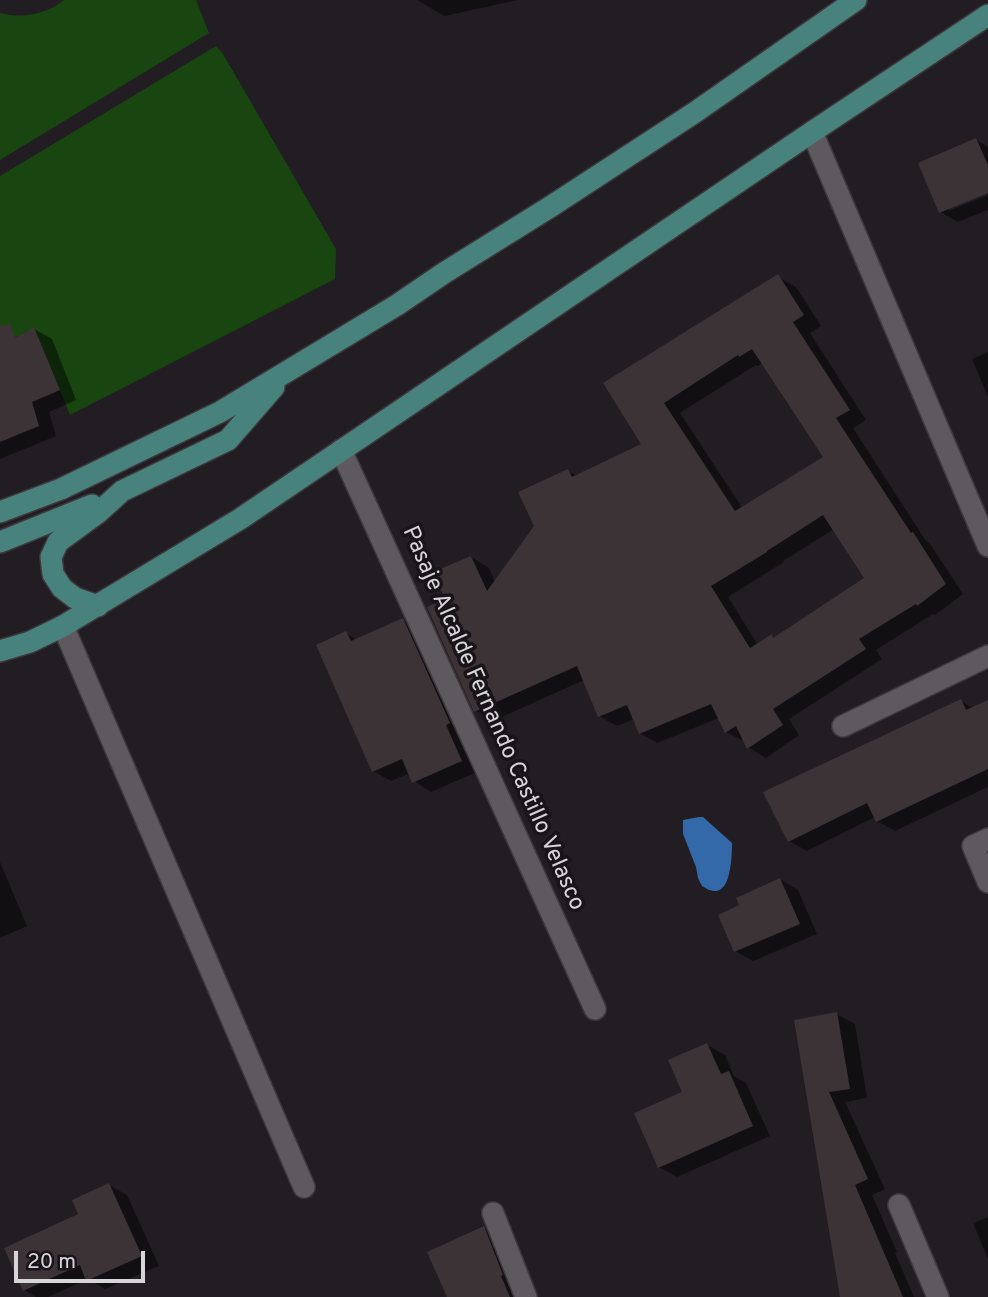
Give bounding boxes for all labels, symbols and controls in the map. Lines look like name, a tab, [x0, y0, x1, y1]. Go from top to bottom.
street label: Pasaje Alcalde Fernando Castillo Velasco	[394, 523, 590, 915]
scale bar	[18, 1238, 149, 1282]
text: 20 m	[27, 1249, 76, 1276]

